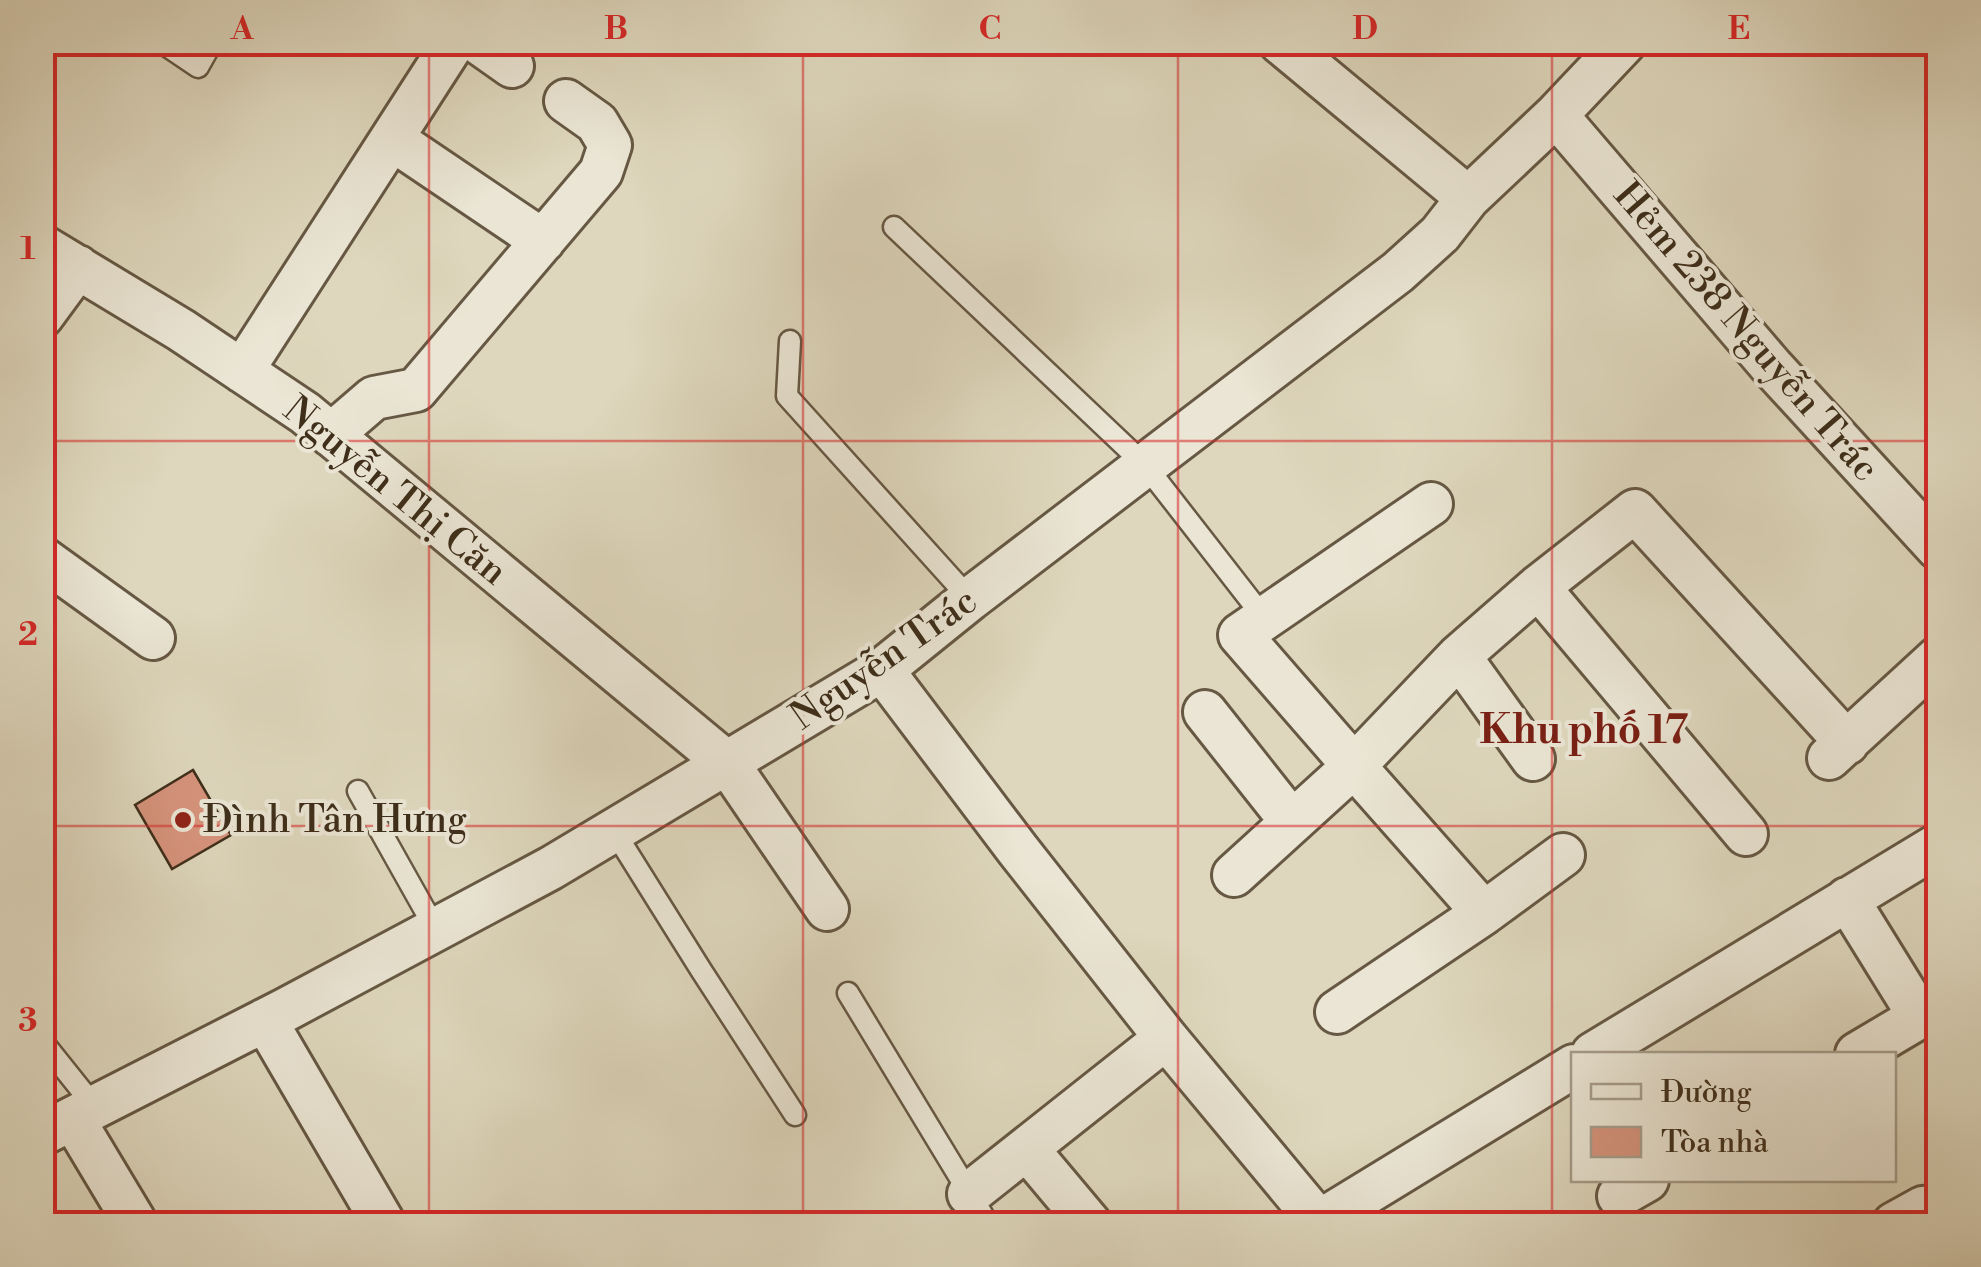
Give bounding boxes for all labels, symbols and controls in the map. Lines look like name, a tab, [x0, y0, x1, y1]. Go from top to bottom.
text: A	[230, 9, 255, 49]
text: B	[604, 9, 628, 49]
text: C	[979, 9, 1001, 49]
text: D	[1352, 9, 1378, 49]
text: E	[1728, 9, 1750, 49]
street label: Hẻm 238 Nguyễn Trác	[1603, 173, 1889, 491]
text: 1	[20, 229, 36, 269]
street label: Nguyễn Thị Căn	[274, 386, 516, 596]
street label: Nguyễn Trác	[782, 578, 986, 740]
text: 2	[18, 615, 38, 655]
district label: Khu phố 17	[1480, 706, 1688, 756]
place label: Đình Tân Hưng	[203, 797, 467, 844]
marker: Đình Tân Hưng	[172, 809, 194, 831]
text: 3	[18, 1001, 38, 1041]
legend	[1571, 1052, 1896, 1182]
text: Đường	[1661, 1074, 1752, 1112]
text: Tòa nhà	[1661, 1124, 1769, 1162]

